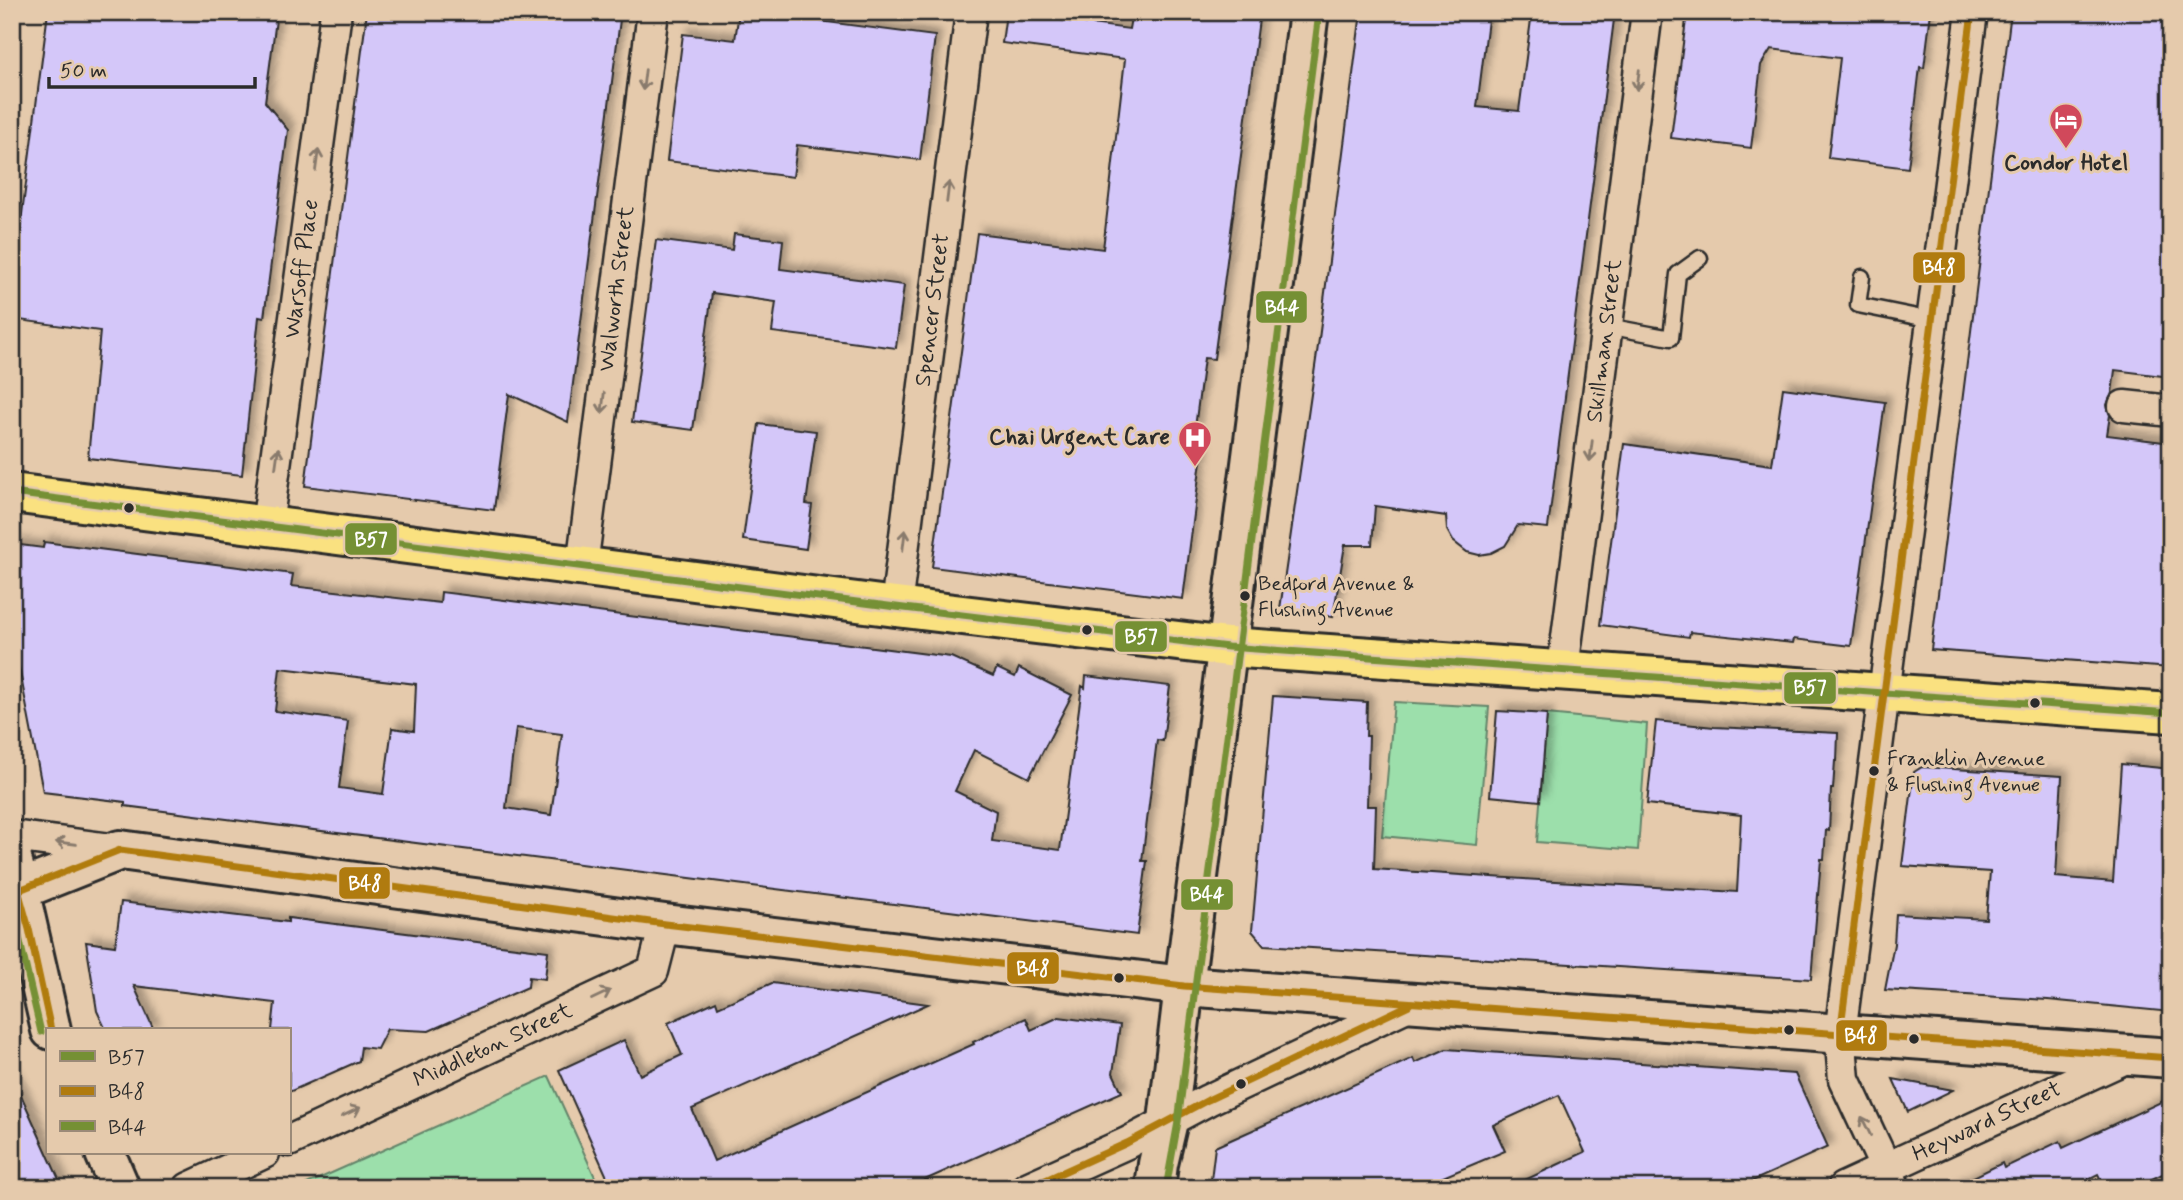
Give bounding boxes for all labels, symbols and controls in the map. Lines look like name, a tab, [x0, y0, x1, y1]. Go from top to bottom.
scale bar	[49, 46, 256, 90]
text: 50 m	[60, 57, 107, 85]
one-way arrow	[638, 68, 651, 91]
one-way arrow	[1632, 68, 1645, 91]
hotel icon: Condor Hotel	[2047, 101, 2085, 150]
one-way arrow	[310, 149, 323, 172]
place label: Condor Hotel	[2004, 149, 2128, 179]
one-way arrow	[941, 181, 954, 204]
street label: Warsoff Place	[277, 197, 327, 341]
street label: Walworth Street	[592, 204, 642, 374]
street label: Spencer Street	[909, 232, 957, 388]
line badge: B48	[1912, 251, 1966, 284]
text: B48	[1922, 256, 1956, 281]
street label: Skillman Street	[1580, 257, 1630, 424]
line badge: B44	[1255, 290, 1308, 324]
text: B44	[1265, 296, 1300, 321]
one-way arrow	[596, 391, 609, 414]
hospital icon: Chai Urgent Care	[1176, 419, 1214, 468]
place label: Chai Urgent Care	[989, 423, 1170, 456]
one-way arrow	[1585, 440, 1598, 462]
one-way arrow	[270, 447, 283, 470]
unlabelled marker	[122, 501, 136, 515]
line badge: B57	[344, 522, 398, 556]
text: B57	[355, 528, 388, 553]
one-way arrow	[897, 529, 910, 551]
place label: Bedford Avenue & Flushing Avenue	[1258, 570, 1415, 626]
marker: Bedford Avenue & Flushing Avenue	[1238, 589, 1252, 603]
line badge: B57	[1114, 620, 1168, 653]
unlabelled marker	[1080, 623, 1094, 637]
text: B57	[1125, 625, 1158, 650]
line badge: B57	[1783, 671, 1837, 705]
text: B57	[1794, 676, 1827, 701]
unlabelled marker	[2028, 696, 2042, 710]
place label: Franklin Avenue & Flushing Avenue	[1887, 745, 2045, 801]
marker: Franklin Avenue & Flushing Avenue	[1867, 764, 1881, 778]
one-way arrow	[55, 836, 78, 849]
line badge: B48	[338, 866, 391, 900]
text: B48	[348, 872, 382, 897]
line badge: B44	[1180, 878, 1234, 911]
text: B44	[1190, 883, 1225, 908]
line badge: B48	[1006, 951, 1060, 985]
text: B48	[1016, 957, 1050, 982]
unlabelled marker	[1112, 971, 1126, 985]
one-way arrow	[590, 988, 611, 1001]
street label: Middleton Street	[409, 996, 578, 1096]
line badge: B48	[1835, 1019, 1888, 1052]
unlabelled marker	[1782, 1023, 1796, 1037]
text: B48	[1844, 1024, 1878, 1049]
legend	[46, 1028, 290, 1154]
unlabelled marker	[1907, 1032, 1921, 1046]
text: B57	[108, 1044, 144, 1072]
street label: Heyward Street	[1908, 1074, 2066, 1170]
unlabelled marker	[1234, 1077, 1248, 1091]
text: B48	[108, 1078, 145, 1106]
one-way arrow	[340, 1105, 361, 1118]
text: B44	[108, 1114, 147, 1142]
one-way arrow	[1859, 1116, 1873, 1137]

